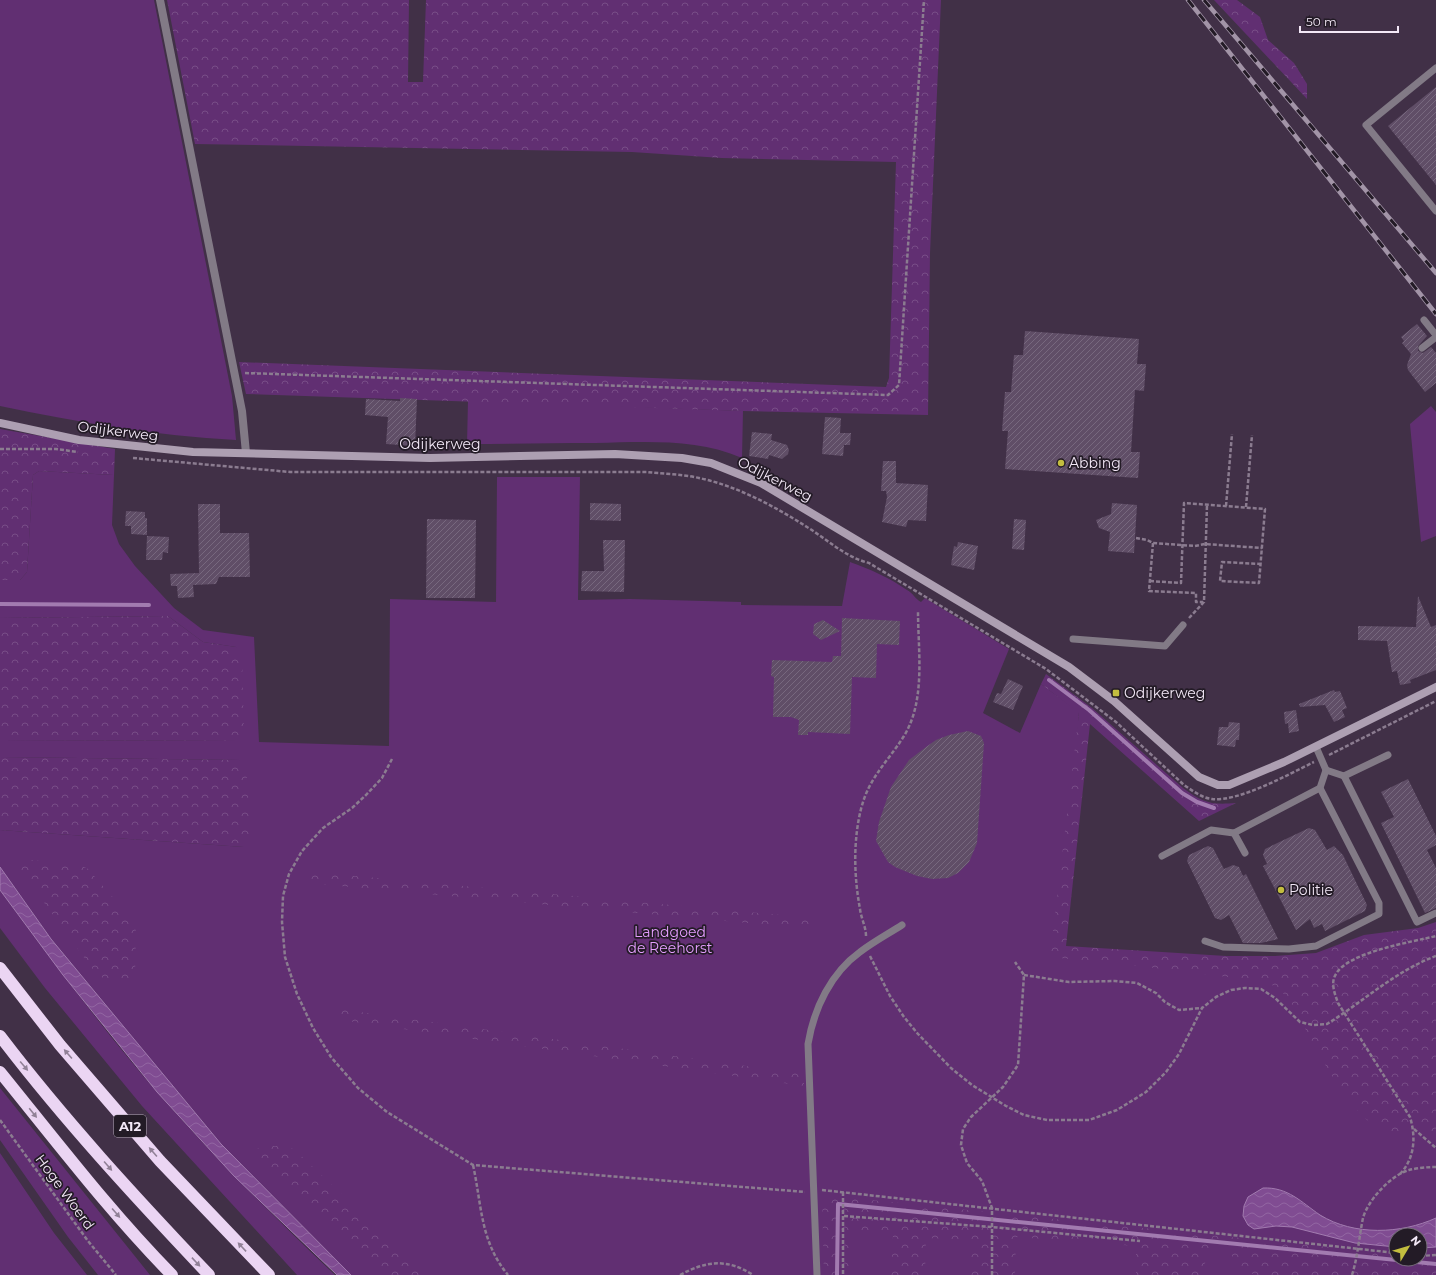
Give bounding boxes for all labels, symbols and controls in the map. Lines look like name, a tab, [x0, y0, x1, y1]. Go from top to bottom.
scale bar	[1300, 8, 1398, 34]
text: 50 m	[1306, 14, 1337, 29]
street label: Odijkerweg	[77, 417, 159, 445]
street label: Odijkerweg	[399, 435, 481, 453]
street label: Odijkerweg	[735, 453, 815, 505]
place label: Abbing	[1069, 454, 1121, 472]
marker: Abbing	[1056, 458, 1066, 468]
place label: Odijkerweg	[1124, 684, 1205, 702]
marker: Odijkerweg	[1111, 688, 1121, 698]
place label: Politie	[1289, 881, 1333, 899]
marker: Politie	[1276, 885, 1286, 895]
park label: Landgoed de Reehorst	[628, 923, 713, 957]
one-way arrow	[63, 1049, 72, 1059]
one-way arrow	[20, 1061, 29, 1072]
one-way arrow	[29, 1108, 38, 1119]
road number: A12	[114, 1115, 146, 1137]
one-way arrow	[148, 1147, 157, 1157]
street label: Hoge Woerd	[32, 1151, 98, 1233]
one-way arrow	[103, 1161, 112, 1170]
one-way arrow	[112, 1208, 121, 1218]
north arrow	[1388, 1227, 1428, 1267]
text: N	[1408, 1233, 1424, 1249]
one-way arrow	[237, 1242, 246, 1252]
one-way arrow	[191, 1257, 200, 1266]

